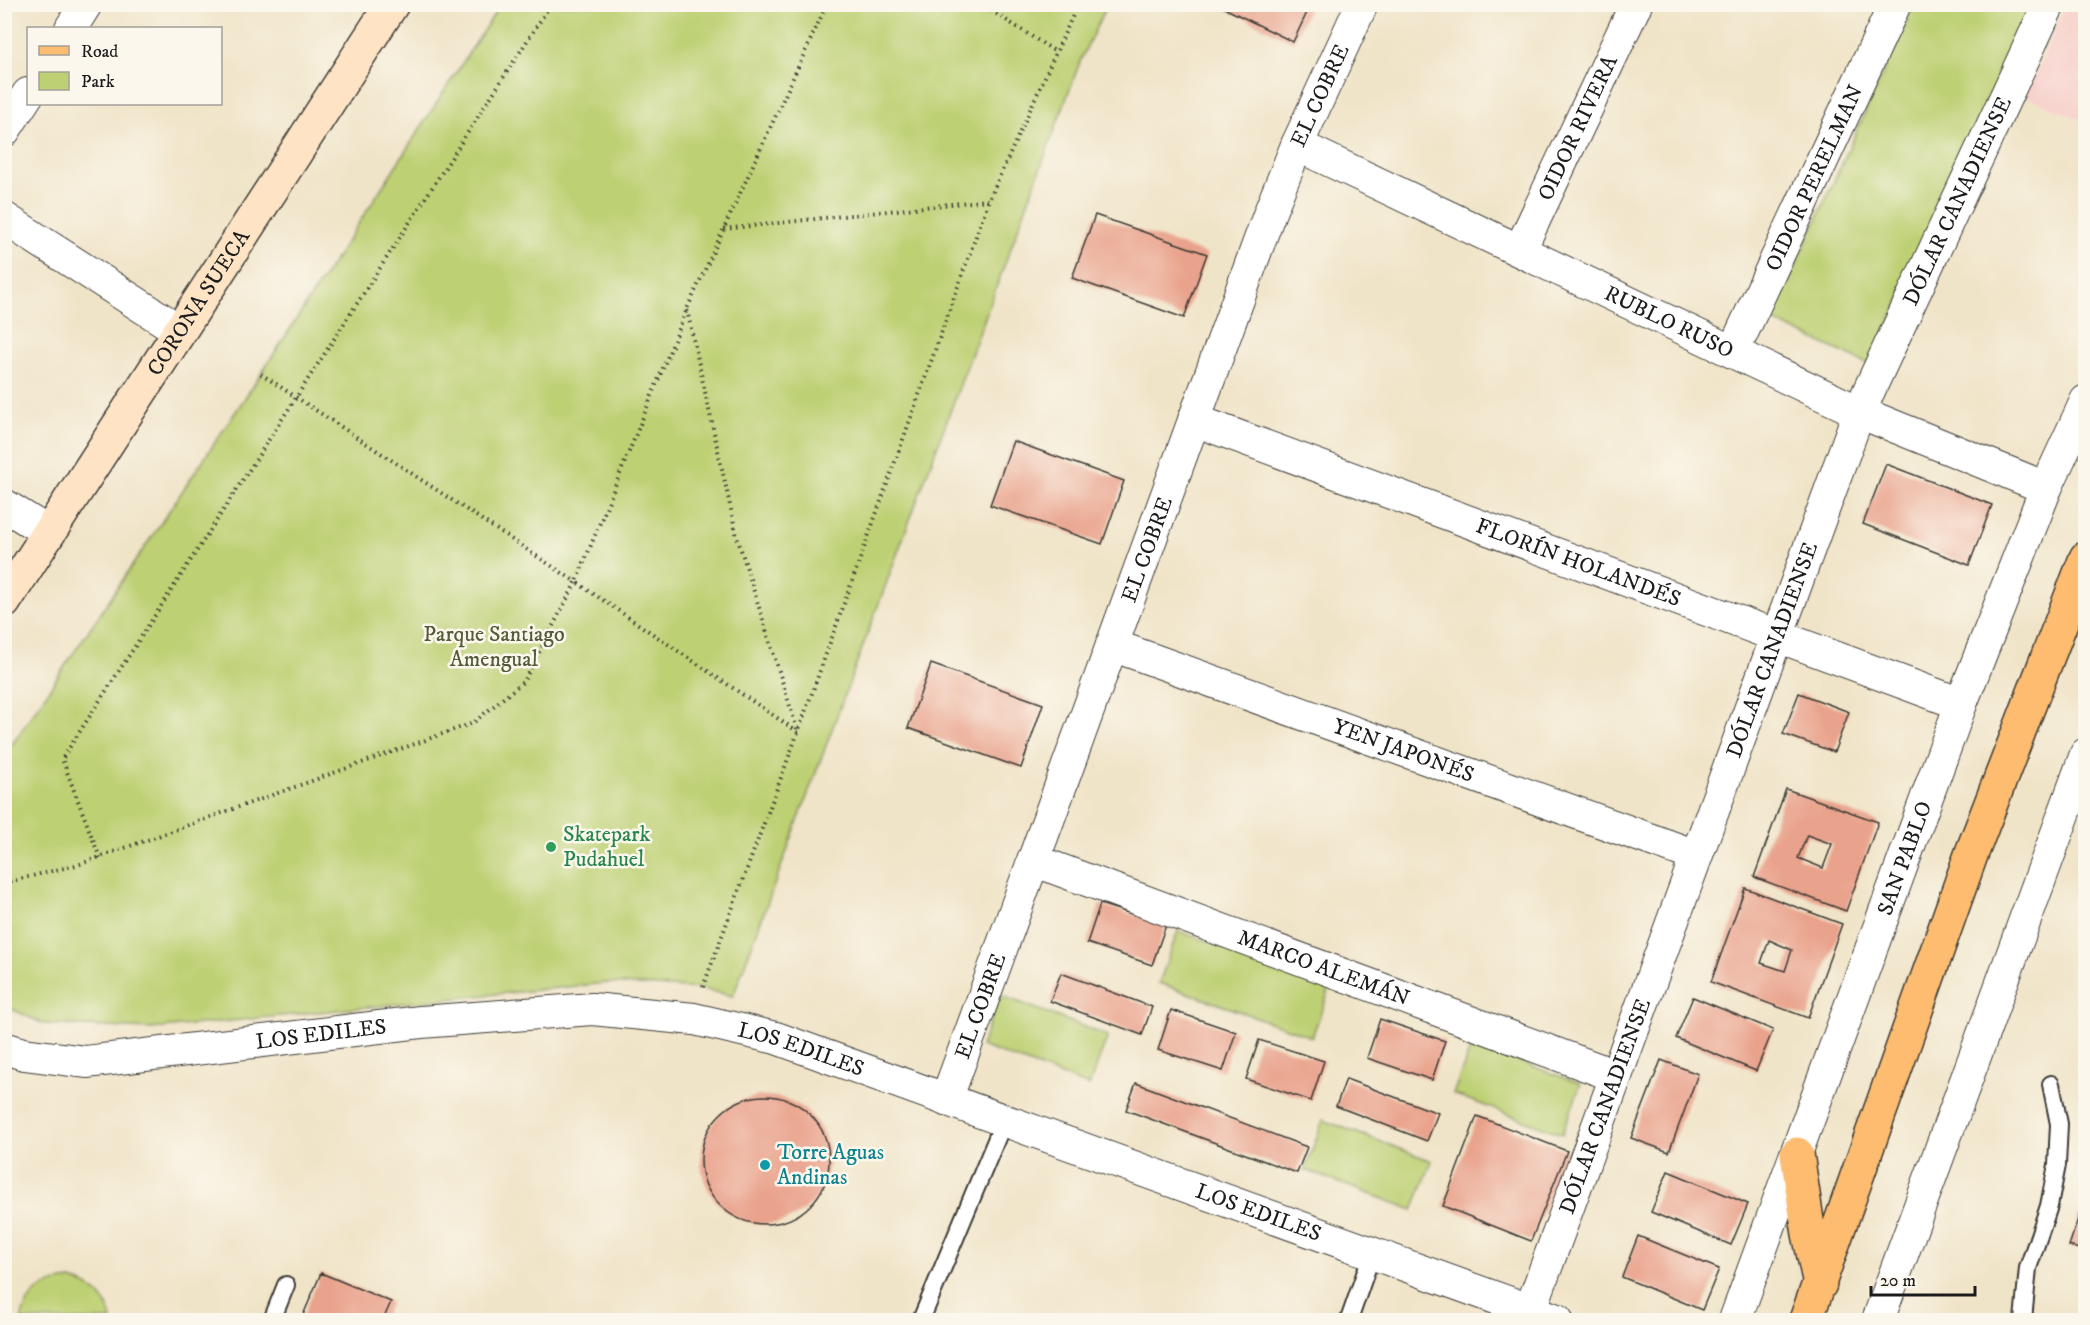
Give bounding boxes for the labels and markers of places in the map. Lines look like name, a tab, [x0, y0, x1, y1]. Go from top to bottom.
place label: Skatepark Pudahuel	[563, 821, 650, 873]
marker: Skatepark Pudahuel	[544, 840, 558, 854]
place label: Torre Aguas Andinas	[777, 1139, 884, 1191]
marker: Torre Aguas Andinas	[758, 1158, 772, 1172]

